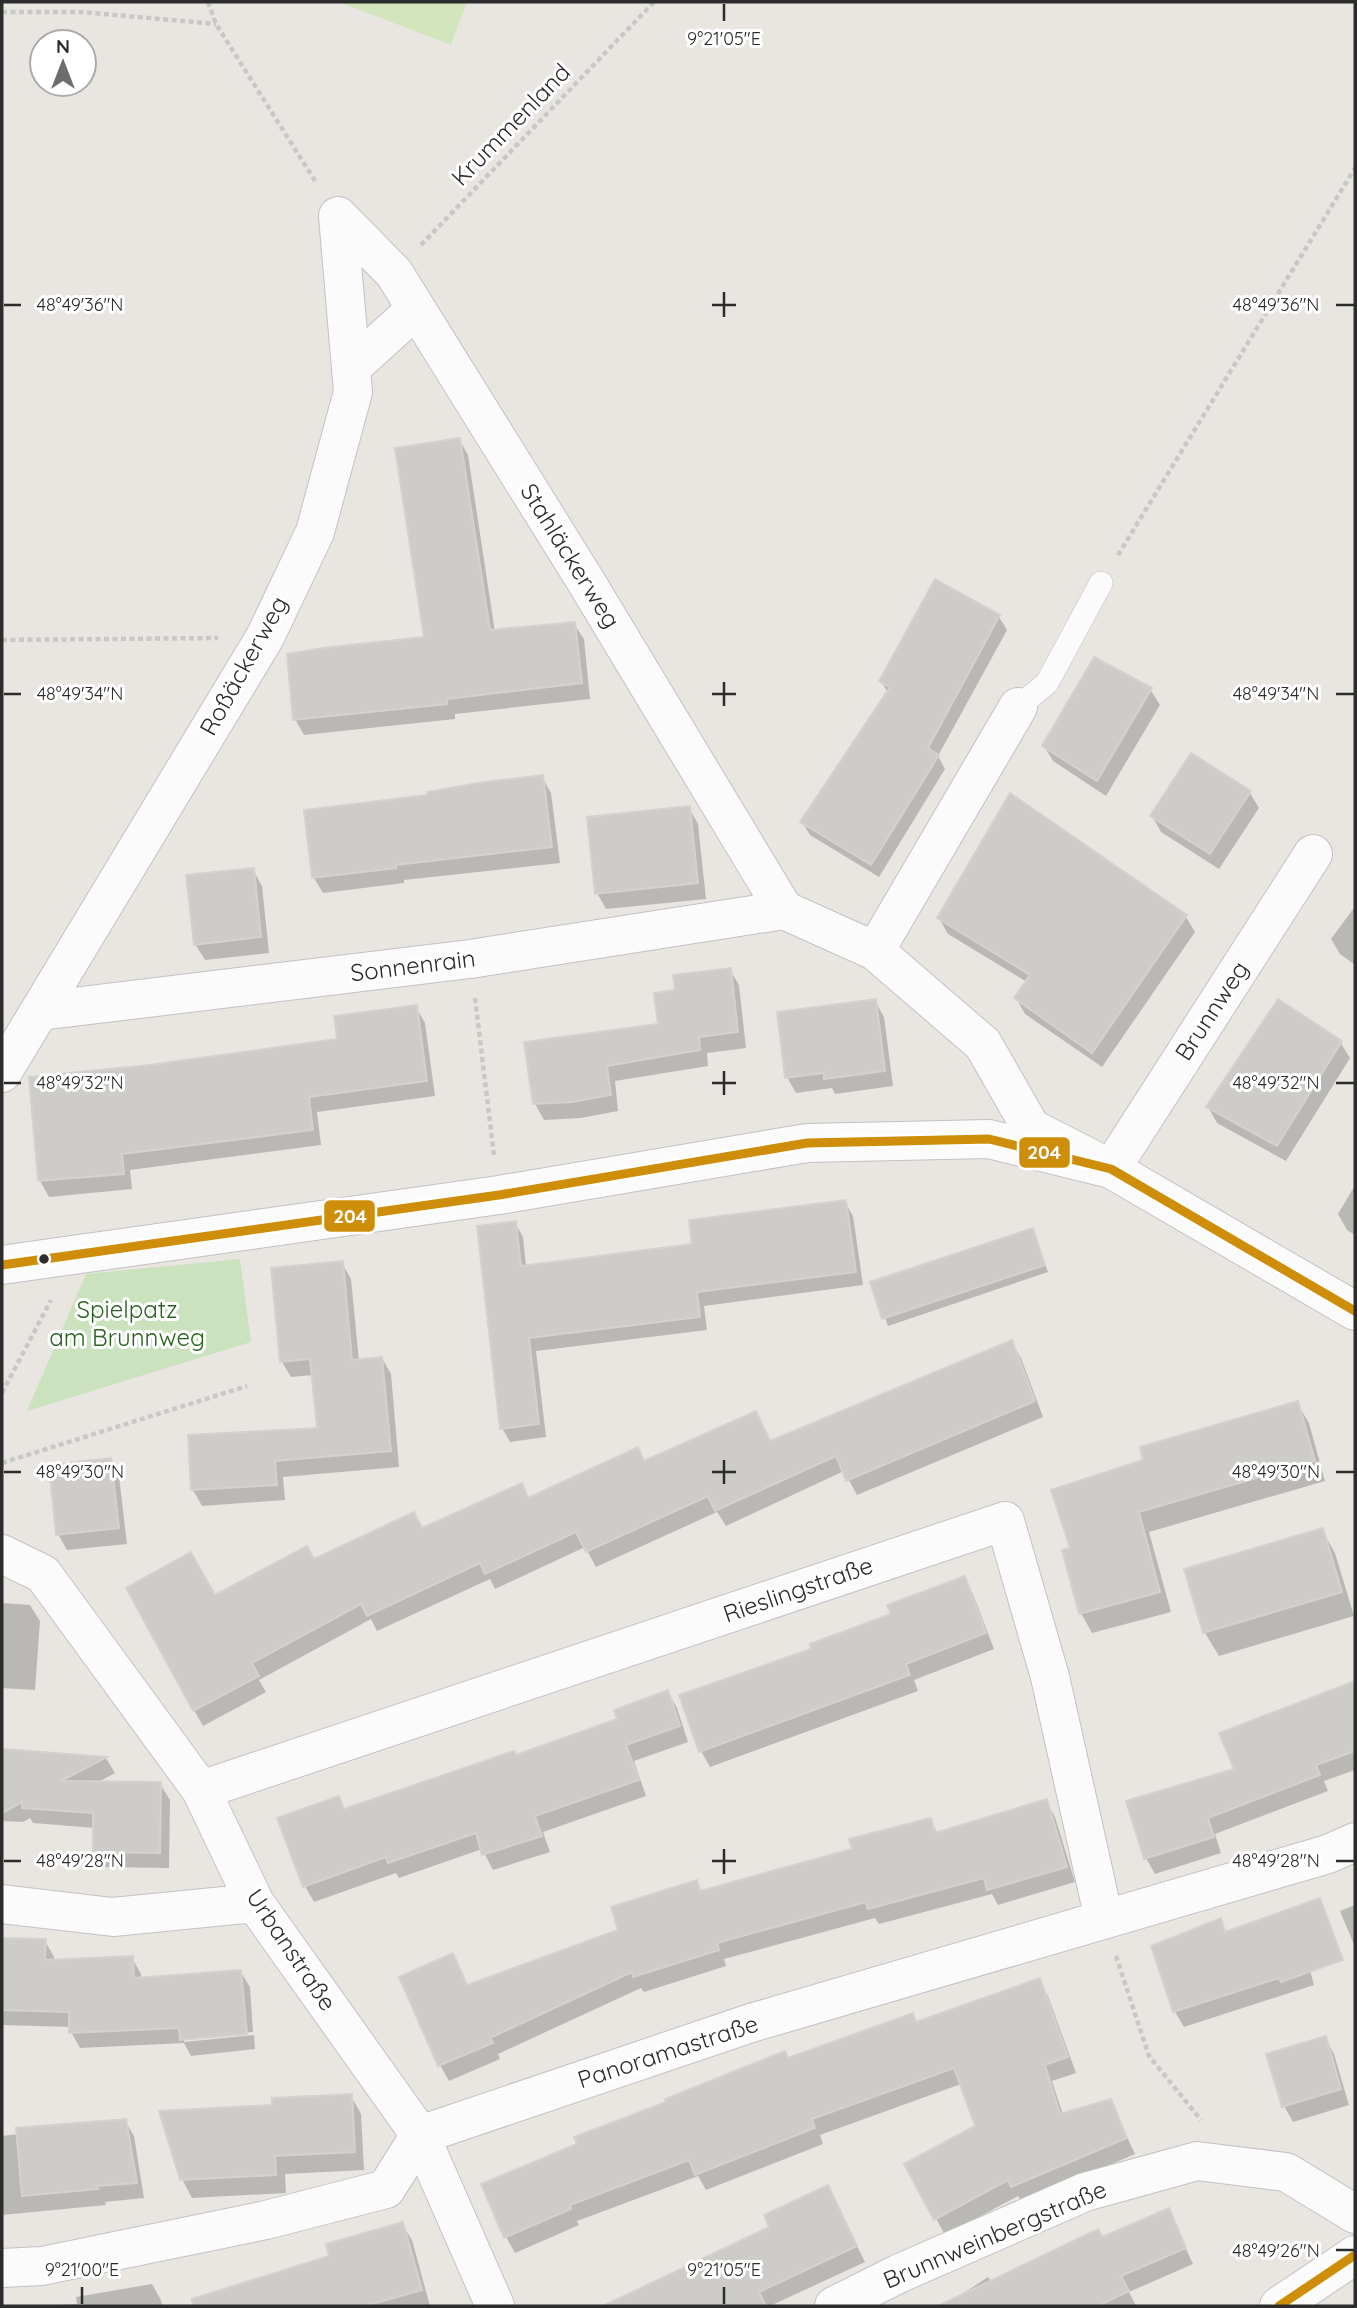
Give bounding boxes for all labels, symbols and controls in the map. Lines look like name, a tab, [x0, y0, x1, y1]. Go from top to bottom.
text: 9°21'05"E	[687, 27, 761, 50]
north arrow	[28, 28, 98, 98]
text: N	[56, 34, 70, 58]
street label: Krummenland	[444, 57, 576, 192]
text: 48°49'36"N	[37, 293, 123, 316]
text: 48°49'36"N	[1233, 293, 1319, 316]
street label: Stahläckerweg	[514, 478, 627, 633]
street label: Roßäckerweg	[192, 591, 294, 740]
text: 48°49'34"N	[37, 682, 123, 705]
text: 48°49'34"N	[1233, 682, 1319, 705]
street label: Sonnenrain	[349, 942, 477, 988]
street label: Brunnweg	[1168, 955, 1254, 1066]
text: 48°49'32"N	[36, 1071, 124, 1094]
text: 48°49'32"N	[1232, 1071, 1320, 1094]
line badge: 204	[1018, 1136, 1071, 1169]
text: 204	[1027, 1140, 1061, 1164]
line badge: 204	[323, 1199, 376, 1233]
text: 204	[333, 1204, 367, 1228]
unlabelled marker	[37, 1252, 51, 1266]
park label: Spielpatz am Brunnweg	[49, 1294, 205, 1352]
text: 48°49'30"N	[36, 1460, 124, 1483]
text: 48°49'30"N	[1232, 1460, 1320, 1483]
street label: Rieslingstraße	[719, 1549, 876, 1629]
text: 48°49'28"N	[36, 1849, 124, 1872]
text: 48°49'28"N	[1232, 1849, 1320, 1872]
street label: Urbanstraße	[240, 1883, 343, 2016]
street label: Panoramastraße	[574, 2008, 762, 2094]
street label: Brunnweinbergstraße	[878, 2173, 1111, 2295]
text: 48°49'26"N	[1232, 2239, 1320, 2262]
text: 9°21'00"E	[45, 2258, 119, 2281]
text: 9°21'05"E	[687, 2258, 761, 2281]

